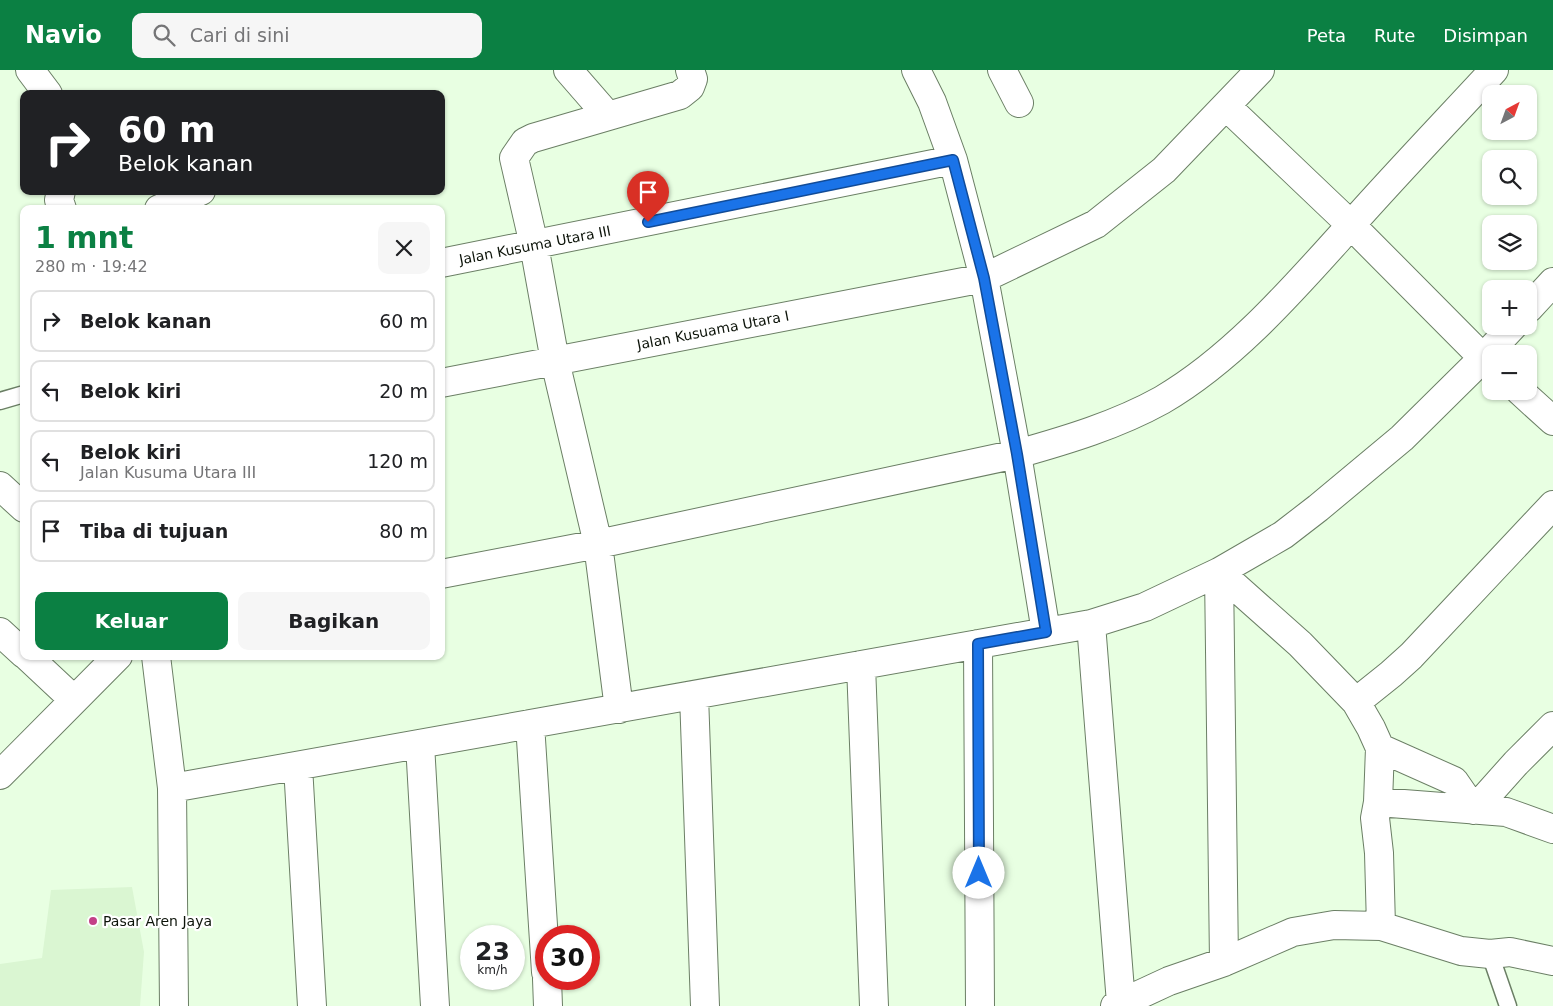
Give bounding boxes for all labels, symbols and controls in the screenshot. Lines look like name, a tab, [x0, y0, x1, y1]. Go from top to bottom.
search box	[132, 13, 482, 58]
text: Navio	[25, 21, 102, 49]
icon: search	[150, 21, 178, 49]
text: Cari di sini	[190, 24, 290, 46]
text: Peta	[1307, 25, 1346, 46]
text: Rute	[1374, 25, 1415, 46]
text: Disimpan	[1443, 25, 1528, 46]
north arrow	[1482, 85, 1538, 140]
map controls	[1482, 85, 1537, 400]
icon: right	[35, 110, 100, 175]
text: 60 m	[118, 110, 215, 150]
button: search	[1482, 150, 1537, 205]
text: Belok kanan	[118, 151, 253, 176]
pin	[627, 171, 669, 222]
icon: arrive	[634, 178, 662, 206]
button: layers	[1482, 215, 1537, 270]
text: 1 mnt	[35, 220, 133, 255]
button: close	[378, 222, 430, 274]
street label: Jalan Kusuma Utara III	[457, 222, 612, 268]
text: 280 m · 19:42	[35, 257, 148, 276]
button: +	[1482, 280, 1537, 335]
icon: right	[37, 307, 65, 335]
street label: Jalan Kusuama Utara I	[635, 307, 790, 353]
text: Belok kanan	[80, 310, 212, 332]
text: 60 m	[379, 310, 428, 332]
button: −	[1482, 345, 1537, 400]
icon: left	[37, 377, 65, 405]
text: Belok kiri	[80, 380, 181, 402]
text: 20 m	[379, 380, 428, 402]
text: Belok kiri	[80, 441, 181, 463]
icon: left	[37, 447, 65, 475]
text: 120 m	[367, 450, 428, 472]
text: Jalan Kusuma Utara III	[80, 463, 256, 482]
icon: arrive	[37, 517, 65, 545]
text: Tiba di tujuan	[80, 520, 228, 542]
text: 80 m	[379, 520, 428, 542]
button: Keluar	[35, 592, 228, 650]
button: Bagikan	[238, 592, 430, 650]
position arrow	[952, 846, 1004, 898]
place label: Pasar Aren Jaya	[103, 913, 212, 929]
marker: Pasar Aren Jaya	[87, 915, 99, 927]
speed limit sign: 30	[535, 925, 600, 990]
text: 23	[475, 937, 510, 966]
text: km/h	[477, 963, 508, 977]

